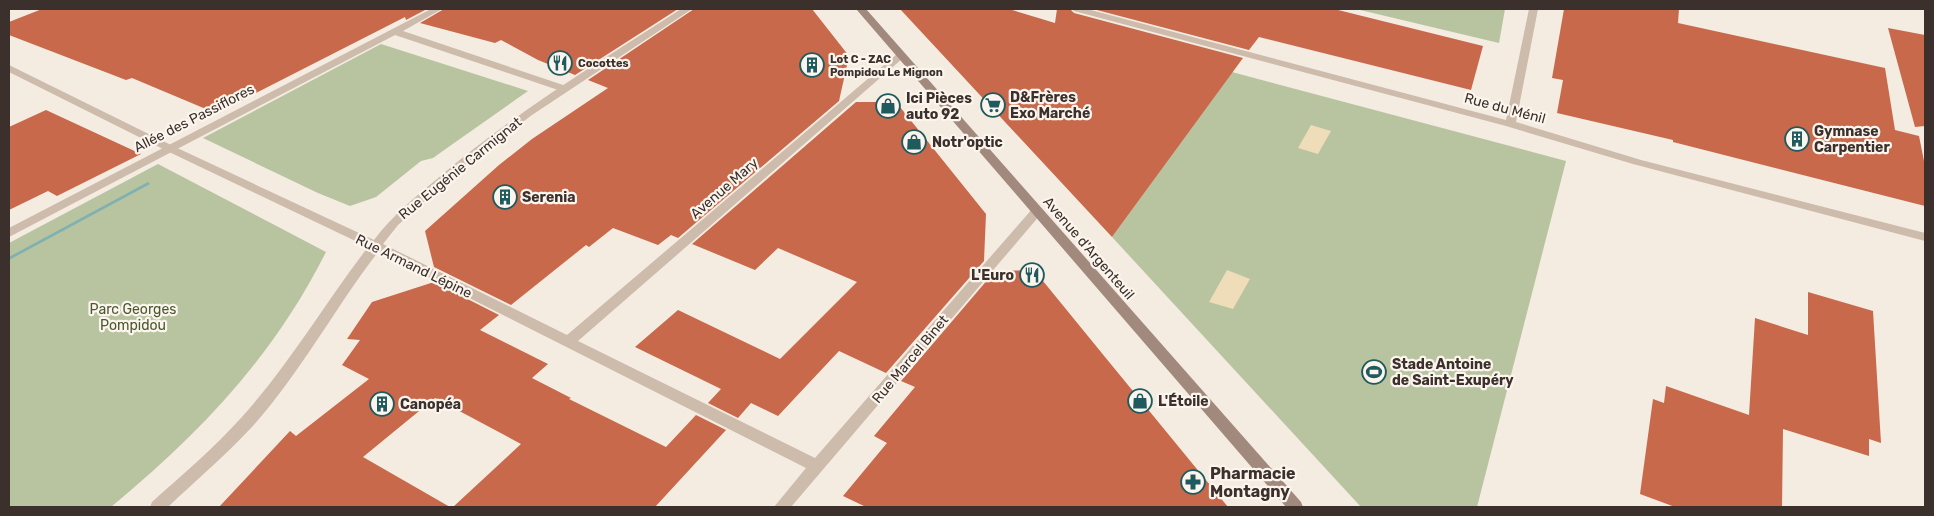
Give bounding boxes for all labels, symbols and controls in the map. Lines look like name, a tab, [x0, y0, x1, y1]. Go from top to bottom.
restaurant icon: Cocottes	[547, 50, 573, 76]
building icon: Lot C - ZAC Pompidou Le Mignon	[799, 52, 825, 78]
place label: Lot C - ZAC Pompidou Le Mignon	[830, 53, 943, 79]
place label: Cocottes	[578, 57, 629, 70]
street label: Allée des Passiflores	[131, 81, 257, 156]
place label: D&Frères Exo Marché	[1010, 89, 1090, 122]
street label: Rue du Ménil	[1462, 89, 1547, 127]
place label: Ici Pièces auto 92	[906, 90, 972, 123]
supermarket icon: D&Frères Exo Marché	[980, 92, 1006, 118]
shop icon: Ici Pièces auto 92	[875, 93, 901, 119]
street label: Rue Eugénie Carmignat	[395, 113, 526, 223]
place label: Gymnase Carpentier	[1814, 123, 1890, 156]
building icon: Gymnase Carpentier	[1784, 126, 1810, 152]
shop icon: Notr'optic	[901, 129, 927, 155]
place label: Notr'optic	[932, 134, 1003, 151]
street label: Avenue Mary	[687, 154, 762, 222]
building icon: Serenia	[492, 184, 518, 210]
place label: Serenia	[522, 189, 575, 206]
street label: Avenue d'Argenteuil	[1039, 193, 1138, 303]
street label: Rue Armand Lépine	[353, 231, 475, 302]
restaurant icon: L'Euro	[1019, 262, 1045, 288]
place label: L'Euro	[971, 267, 1014, 284]
park label: Parc Georges Pompidou	[90, 301, 176, 334]
street label: Rue Marcel Binet	[869, 311, 953, 407]
place label: Stade Antoine de Saint-Exupéry	[1392, 356, 1514, 389]
sports icon: Stade Antoine de Saint-Exupéry	[1361, 359, 1387, 385]
shop icon: L'Étoile	[1127, 388, 1153, 414]
building icon: Canopéa	[369, 391, 395, 417]
place label: L'Étoile	[1158, 392, 1209, 410]
place label: Canopéa	[400, 396, 461, 413]
place label: Pharmacie Montagny	[1210, 464, 1296, 501]
pharmacy icon: Pharmacie Montagny	[1180, 469, 1206, 495]

